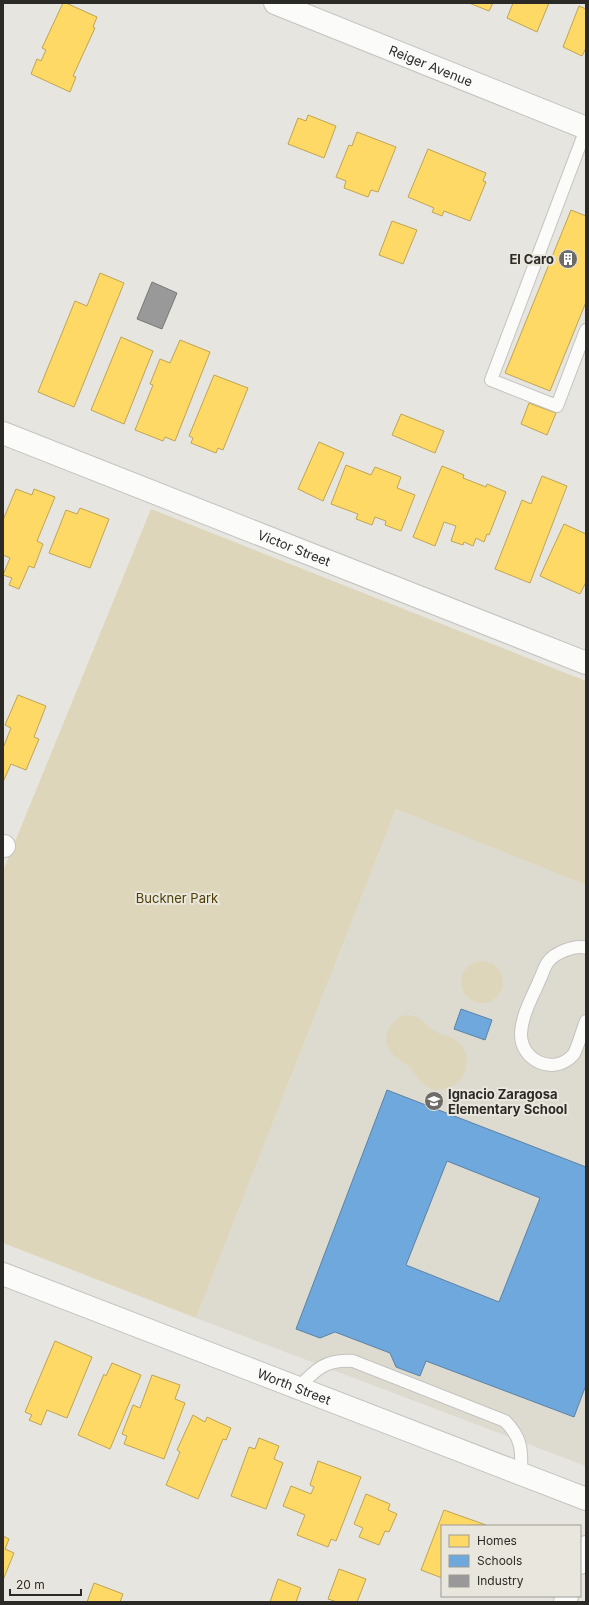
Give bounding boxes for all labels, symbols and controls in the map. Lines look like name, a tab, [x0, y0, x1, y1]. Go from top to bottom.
street label: Reiger Avenue	[387, 42, 475, 90]
building icon: El Caro	[557, 248, 579, 270]
place label: El Caro	[509, 251, 554, 267]
street label: Victor Street	[255, 526, 333, 569]
park label: Buckner Park	[136, 890, 218, 906]
place label: Ignacio Zaragosa Elementary School	[448, 1086, 567, 1117]
school or university icon: Ignacio Zaragosa Elementary School	[423, 1090, 445, 1112]
street label: Worth Street	[255, 1365, 333, 1408]
legend	[441, 1525, 581, 1597]
text: Homes	[477, 1533, 517, 1548]
text: Schools	[477, 1553, 522, 1568]
scale bar	[10, 1571, 81, 1597]
text: Industry	[477, 1573, 524, 1588]
text: 20 m	[16, 1577, 45, 1592]

